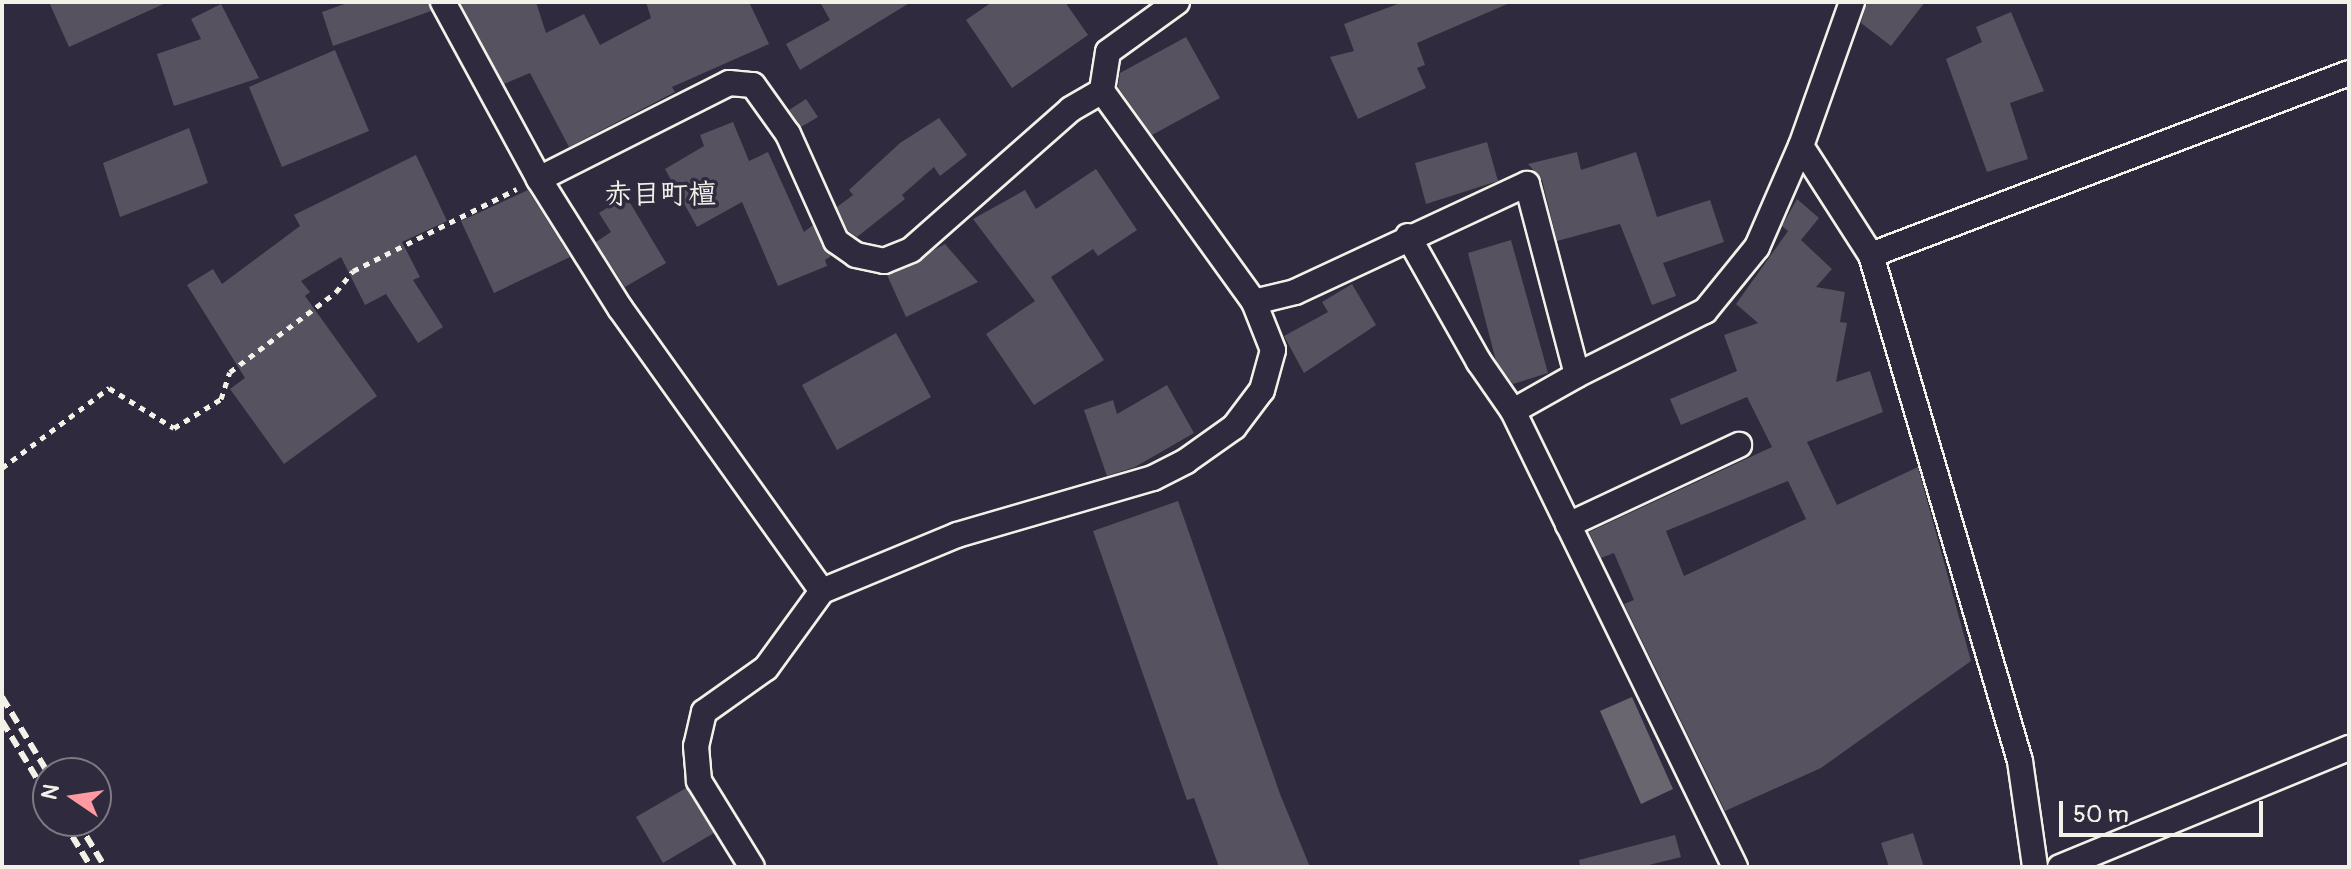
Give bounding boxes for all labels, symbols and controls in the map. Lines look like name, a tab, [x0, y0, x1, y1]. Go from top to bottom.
district label: 赤目町檀	[604, 178, 716, 212]
north arrow	[32, 757, 112, 837]
text: N	[35, 782, 66, 802]
scale bar	[2063, 785, 2267, 835]
text: 50 m	[2073, 800, 2129, 829]

